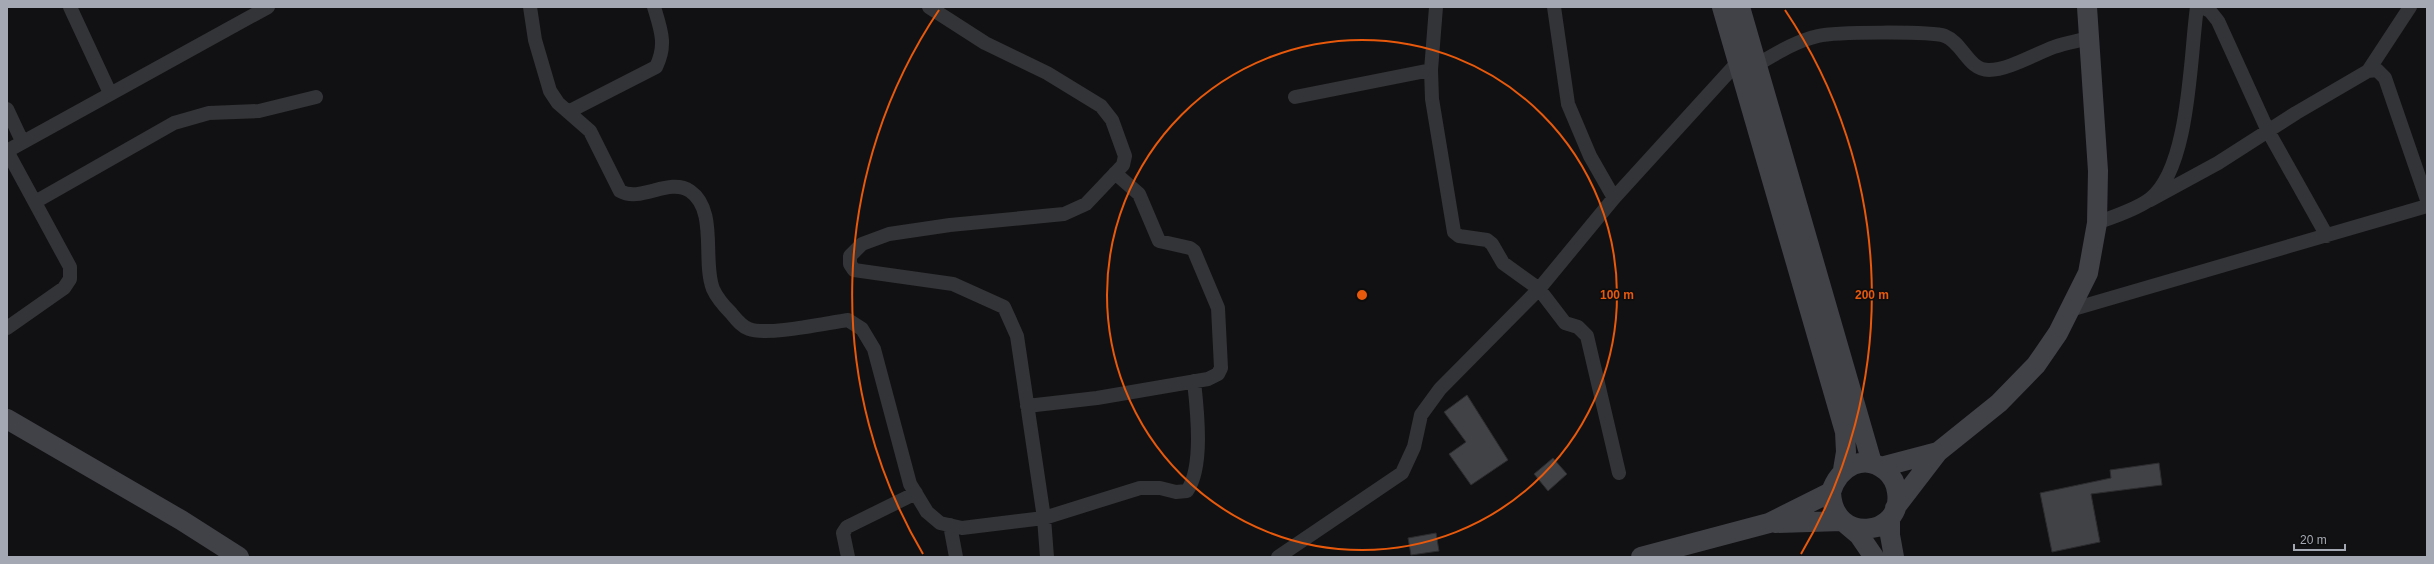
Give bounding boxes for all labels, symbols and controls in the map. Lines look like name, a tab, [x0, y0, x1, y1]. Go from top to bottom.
centre of rings	[1355, 288, 1369, 302]
text: 100 m	[1600, 288, 1634, 302]
text: 200 m	[1855, 288, 1889, 302]
scale bar	[2294, 526, 2345, 552]
text: 20 m	[2300, 533, 2327, 547]

